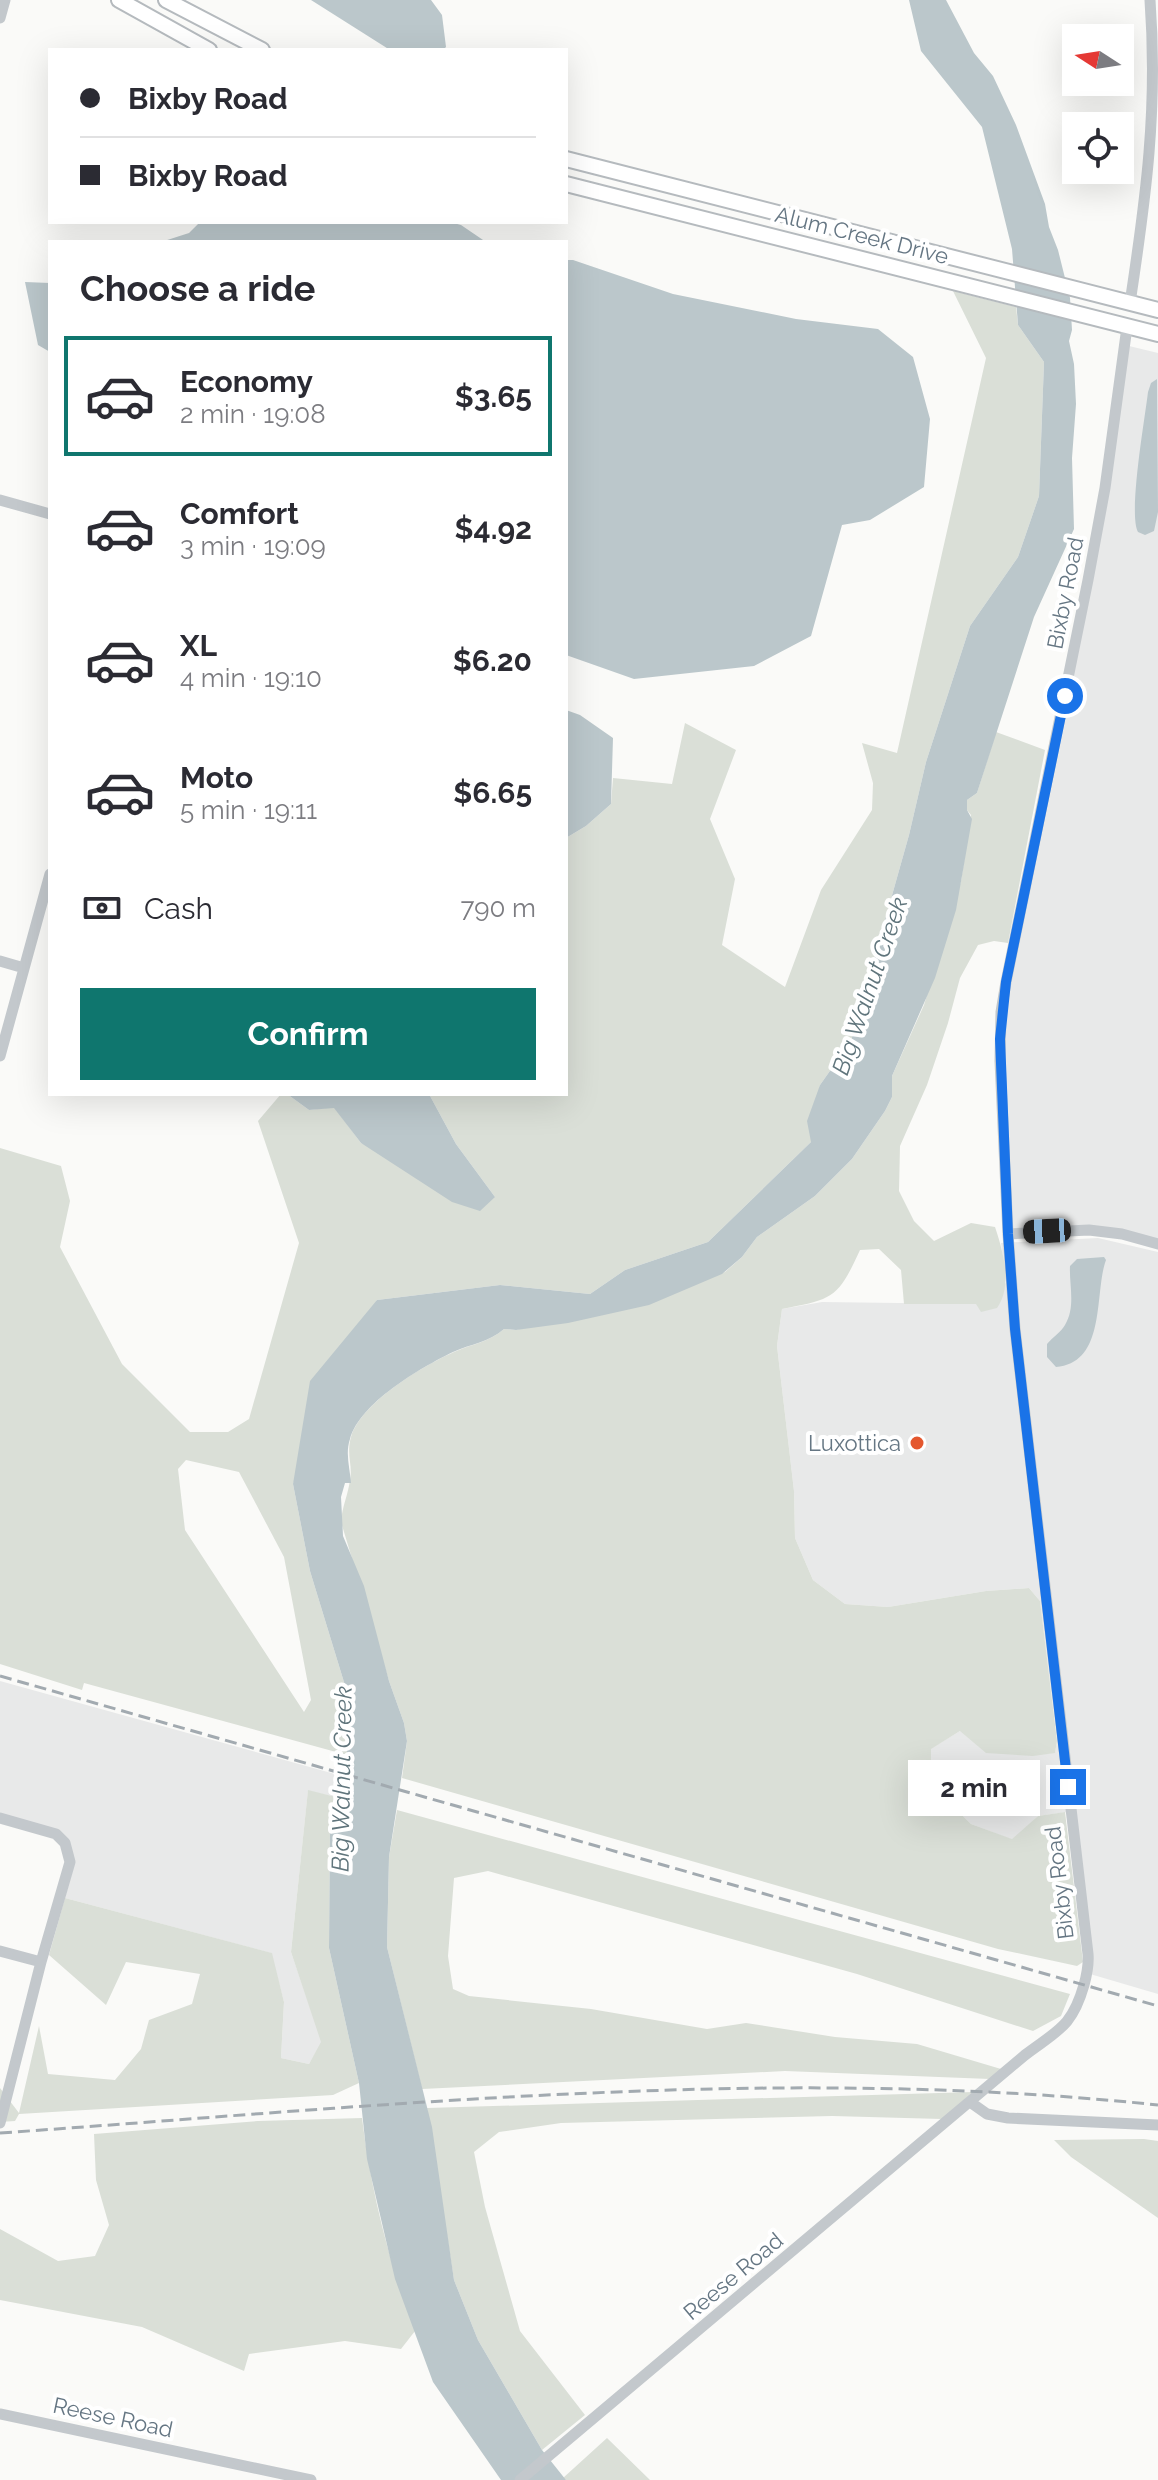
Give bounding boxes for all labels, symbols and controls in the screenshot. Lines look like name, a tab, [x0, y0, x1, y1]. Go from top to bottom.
north arrow	[1062, 24, 1134, 96]
map controls	[1062, 24, 1134, 184]
text: Bixby Road	[128, 81, 288, 116]
button: locate	[1062, 112, 1134, 184]
text: Bixby Road	[128, 158, 288, 193]
street label: Alum Creek Drive	[773, 201, 951, 269]
text: Choose a ride	[80, 267, 315, 309]
icon: car	[84, 360, 156, 432]
text: Economy	[180, 364, 313, 399]
text: $3.65	[455, 379, 532, 414]
text: 2 min · 19:08	[180, 399, 326, 429]
icon: car	[84, 492, 156, 564]
text: Comfort	[180, 496, 299, 531]
text: $4.92	[455, 511, 532, 546]
text: 3 min · 19:09	[180, 531, 326, 561]
street label: Bixby Road	[1041, 535, 1089, 651]
icon: car	[84, 624, 156, 696]
text: XL	[180, 628, 217, 663]
text: $6.20	[453, 643, 532, 678]
text: 4 min · 19:10	[180, 663, 322, 693]
route start	[1047, 678, 1083, 714]
icon: car	[84, 756, 156, 828]
text: Moto	[180, 760, 253, 795]
text: $6.65	[453, 775, 532, 810]
text: 5 min · 19:11	[180, 795, 317, 825]
icon: cash	[80, 886, 124, 930]
text: Cash	[144, 891, 213, 926]
text: 790 m	[460, 893, 536, 923]
water label: Big Walnut Creek	[826, 893, 914, 1078]
button: Confirm	[80, 988, 536, 1080]
car	[1022, 1218, 1072, 1244]
place label: Luxottica	[808, 1430, 901, 1456]
marker: Luxottica	[908, 1434, 926, 1452]
water label: Big Walnut Creek	[325, 1686, 358, 1872]
callout: 2 min	[908, 1759, 1040, 1815]
route end	[1050, 1769, 1086, 1805]
text: 2 min	[940, 1773, 1008, 1803]
street label: Bixby Road	[1039, 1825, 1079, 1941]
street label: Reese Road	[678, 2227, 788, 2325]
street label: Reese Road	[51, 2392, 175, 2442]

